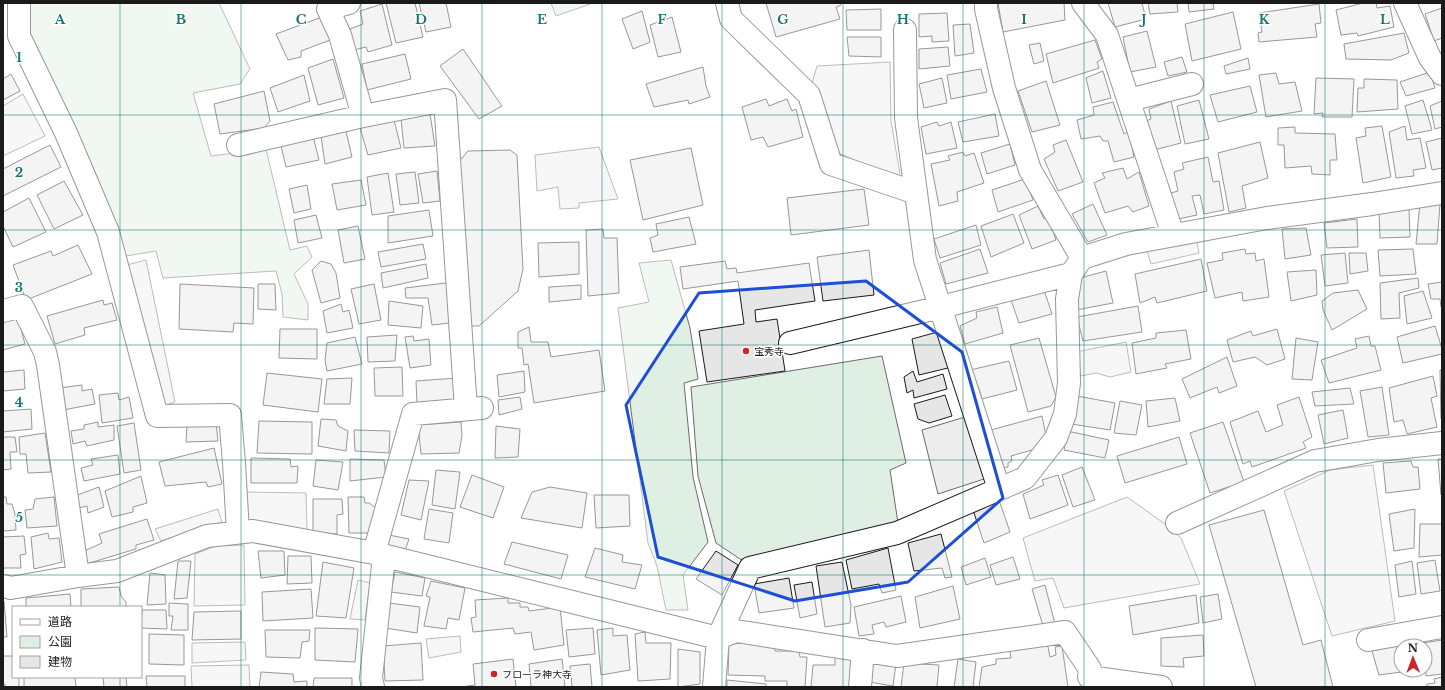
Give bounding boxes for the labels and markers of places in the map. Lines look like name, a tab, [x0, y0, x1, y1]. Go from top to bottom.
place label: 宝秀寺	[754, 345, 784, 358]
marker: 宝秀寺	[741, 346, 751, 356]
place label: フローラ神大寺	[502, 668, 572, 681]
marker: フローラ神大寺	[489, 669, 499, 679]

